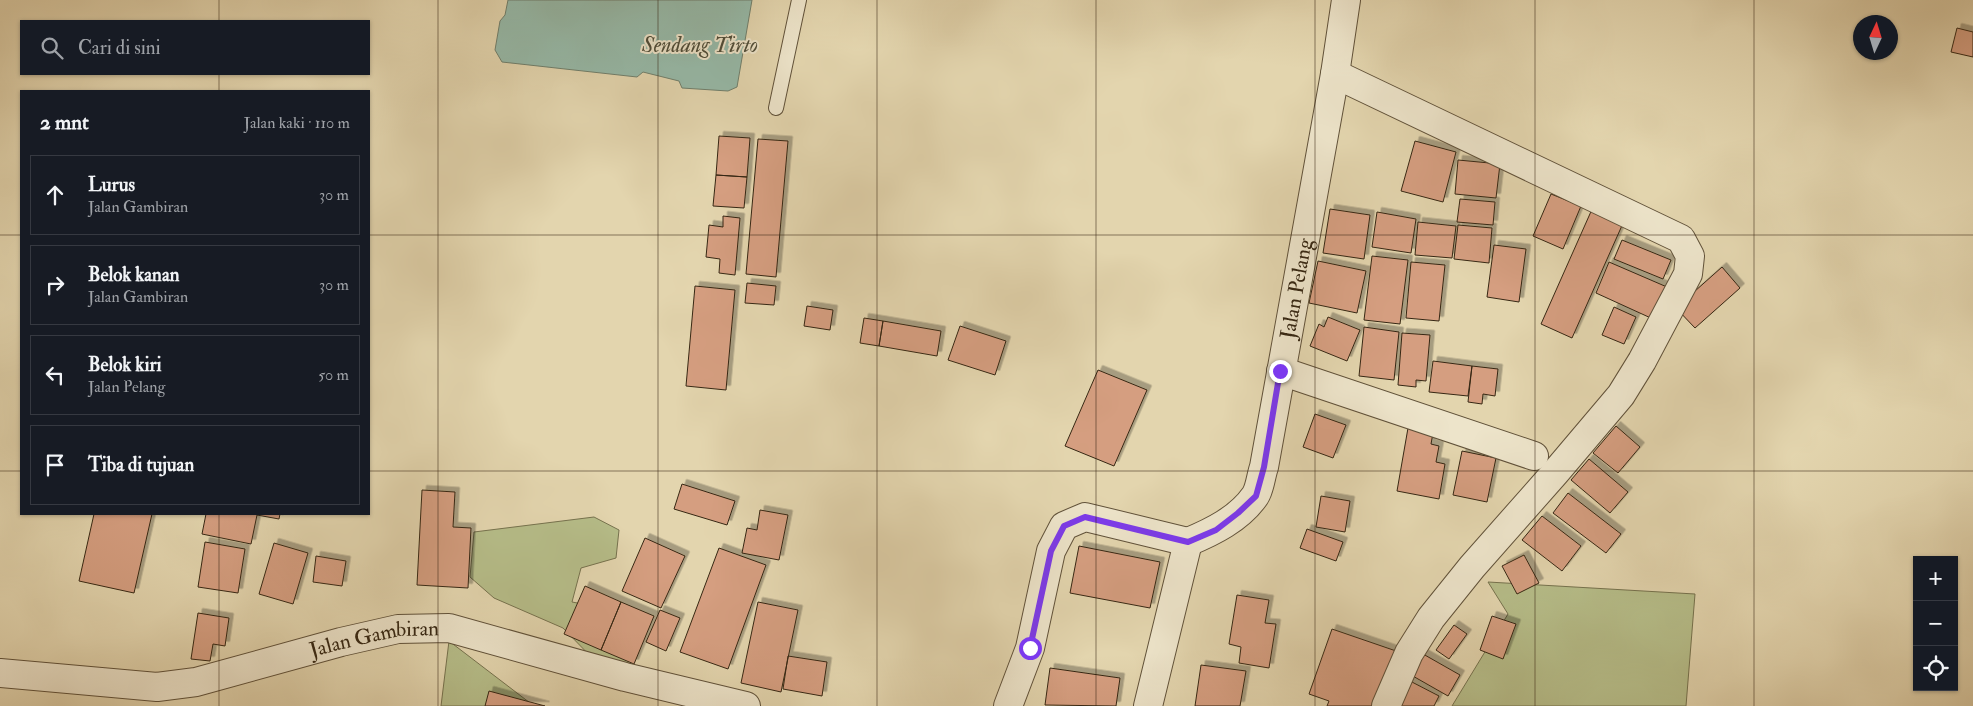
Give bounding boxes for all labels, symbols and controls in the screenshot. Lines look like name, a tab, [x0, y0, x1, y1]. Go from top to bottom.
north arrow	[1853, 15, 1898, 60]
search box	[20, 20, 370, 75]
water label: Sendang Tirto	[641, 31, 758, 59]
icon: search	[38, 34, 66, 62]
text: Cari di sini	[78, 36, 161, 60]
text: 2 mnt	[40, 109, 89, 136]
text: Jalan kaki · 110 m	[244, 113, 350, 133]
text: Lurus	[88, 173, 135, 197]
icon: ahead	[41, 181, 69, 209]
text: 30 m	[319, 185, 349, 205]
text: Jalan Gambiran	[88, 197, 188, 217]
street label: Jalan Pelang	[1274, 236, 1319, 342]
text: Belok kanan	[88, 263, 179, 287]
icon: right	[41, 271, 69, 299]
text: 30 m	[319, 275, 349, 295]
text: Jalan Gambiran	[88, 287, 188, 307]
text: Belok kiri	[88, 353, 162, 377]
route end	[1269, 360, 1292, 383]
icon: left	[41, 361, 69, 389]
text: 50 m	[318, 365, 349, 385]
text: Jalan Pelang	[88, 377, 165, 397]
icon: arrive	[41, 451, 69, 479]
text: Tiba di tujuan	[88, 453, 194, 477]
map controls	[1913, 556, 1958, 691]
button: +	[1913, 556, 1958, 601]
button: −	[1913, 601, 1958, 646]
street label: Jalan Gambiran	[306, 615, 439, 664]
route start	[1019, 637, 1042, 660]
button: locate	[1913, 646, 1958, 691]

